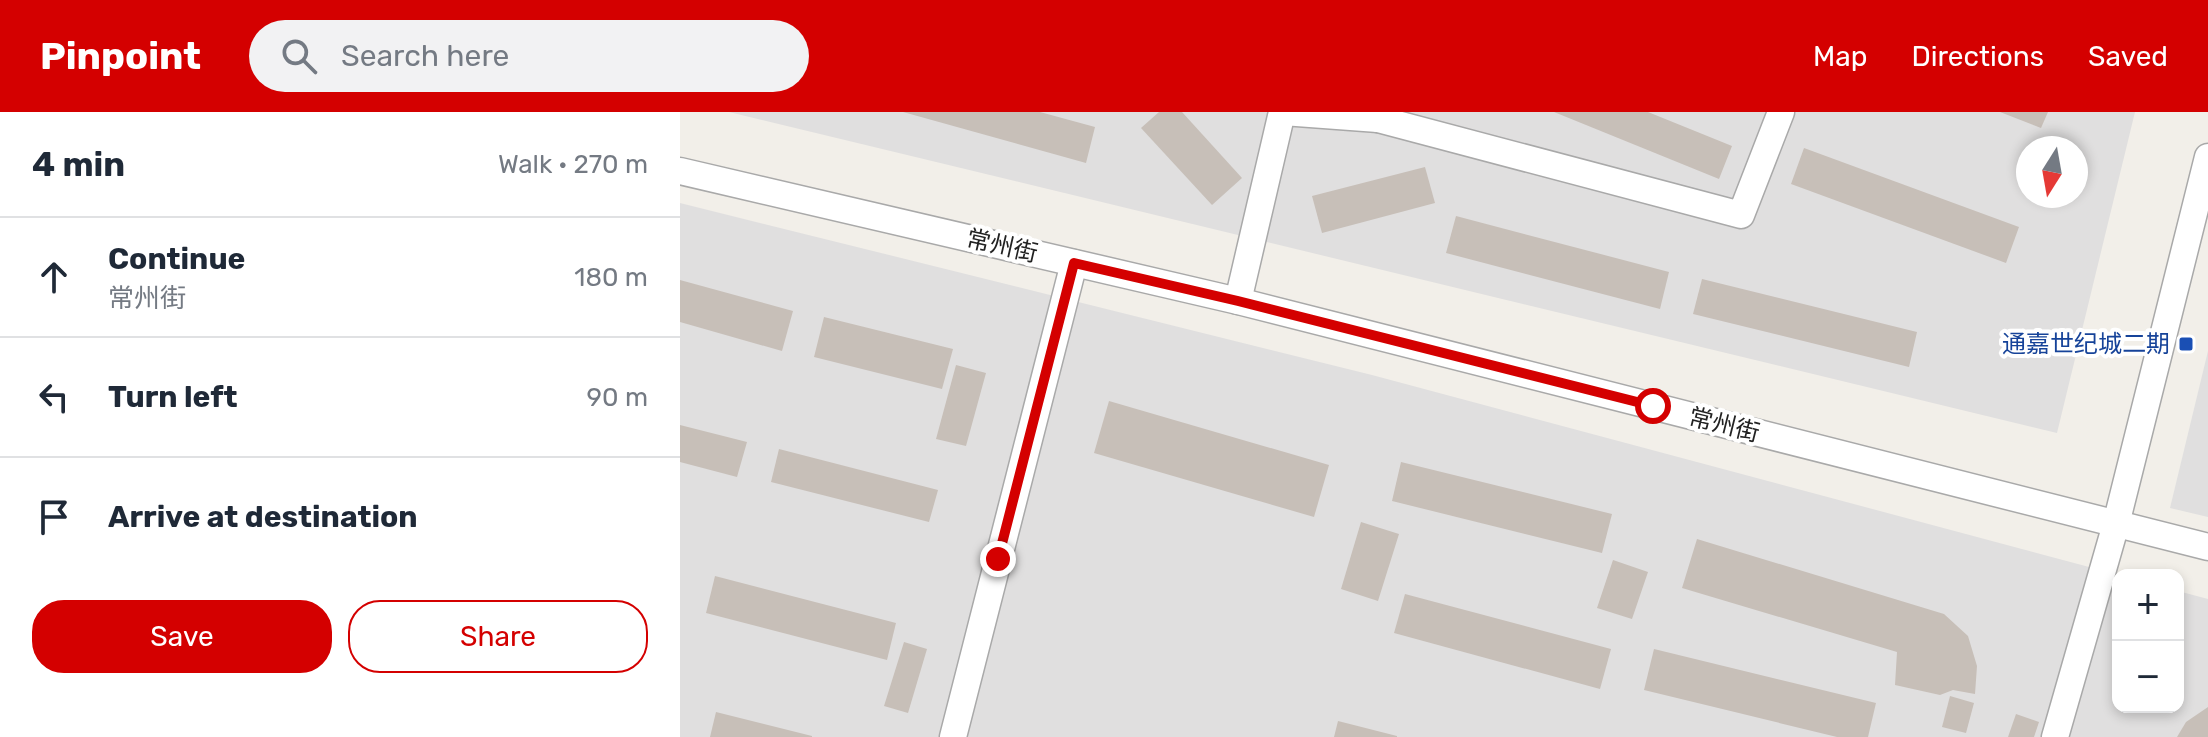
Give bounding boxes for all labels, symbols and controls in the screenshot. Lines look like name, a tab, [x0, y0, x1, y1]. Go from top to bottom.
search box	[249, 20, 809, 92]
text: Pinpoint	[40, 33, 201, 79]
icon: search	[277, 34, 321, 78]
text: Search here	[341, 38, 509, 74]
text: Map	[1813, 40, 1867, 73]
text: Directions	[1911, 40, 2044, 73]
text: Saved	[2088, 40, 2168, 73]
north arrow	[2016, 136, 2088, 208]
text: 4 min	[32, 144, 125, 185]
text: Walk · 270 m	[498, 149, 648, 180]
street label: 常州街	[964, 224, 1040, 268]
text: Continue	[108, 241, 245, 277]
icon: ahead	[32, 255, 76, 299]
text: 180 m	[574, 262, 648, 293]
text: 常州街	[108, 283, 186, 314]
place label: 通嘉世纪城二期	[2002, 330, 2170, 358]
marker: 通嘉世纪城二期	[2177, 335, 2195, 353]
icon: left	[32, 375, 76, 419]
text: Turn left	[108, 379, 238, 415]
text: 90 m	[587, 382, 648, 413]
route start	[1635, 388, 1671, 424]
street label: 常州街	[1686, 403, 1762, 447]
icon: arrive	[32, 495, 76, 539]
text: Arrive at destination	[108, 499, 418, 535]
route end	[980, 541, 1016, 577]
map controls	[2112, 569, 2184, 713]
button: +	[2112, 569, 2184, 641]
button: Save	[32, 600, 332, 673]
button: Share	[348, 600, 648, 673]
button: −	[2112, 641, 2184, 713]

